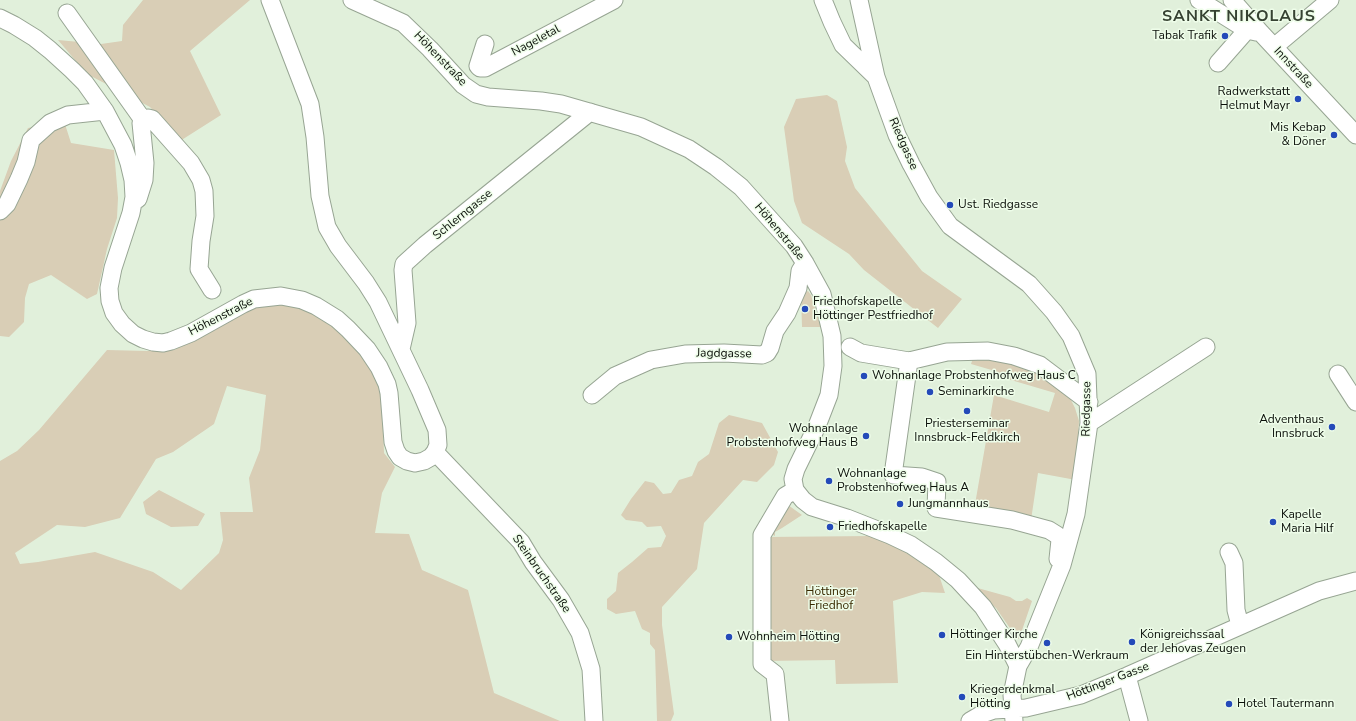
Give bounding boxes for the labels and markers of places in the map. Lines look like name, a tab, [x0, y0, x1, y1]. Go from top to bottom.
place label: Tabak Trafik	[1152, 29, 1217, 43]
marker: Tabak Trafik	[1220, 31, 1230, 41]
place label: Radwerkstatt Helmut Mayr	[1218, 85, 1290, 113]
marker: Radwerkstatt Helmut Mayr	[1293, 94, 1303, 104]
place label: Mis Kebap & Döner	[1270, 121, 1326, 149]
marker: Mis Kebap & Döner	[1329, 130, 1339, 140]
place label: Ust. Riedgasse	[958, 198, 1038, 212]
marker: Ust. Riedgasse	[945, 200, 955, 210]
place label: Friedhofskapelle Höttinger Pestfriedhof	[813, 295, 933, 323]
marker: Friedhofskapelle Höttinger Pestfriedhof	[800, 304, 810, 314]
place label: Wohnanlage Probstenhofweg Haus C	[872, 369, 1076, 383]
marker: Wohnanlage Probstenhofweg Haus C	[859, 371, 869, 381]
place label: Seminarkirche	[938, 385, 1014, 399]
marker: Seminarkirche	[925, 387, 935, 397]
marker: Priesterseminar Innsbruck-Feldkirch	[962, 406, 972, 416]
place label: Adventhaus Innsbruck	[1259, 413, 1324, 441]
place label: Priesterseminar Innsbruck-Feldkirch	[914, 417, 1020, 445]
place label: Wohnanlage Probstenhofweg Haus B	[727, 422, 858, 450]
marker: Adventhaus Innsbruck	[1327, 422, 1337, 432]
marker: Wohnanlage Probstenhofweg Haus B	[861, 431, 871, 441]
place label: Wohnanlage Probstenhofweg Haus A	[837, 467, 969, 495]
marker: Wohnanlage Probstenhofweg Haus A	[824, 476, 834, 486]
place label: Jungmannhaus	[908, 497, 988, 511]
marker: Jungmannhaus	[895, 499, 905, 509]
place label: Kapelle Maria Hilf	[1281, 508, 1334, 536]
marker: Kapelle Maria Hilf	[1268, 517, 1278, 527]
place label: Friedhofskapelle	[838, 520, 927, 534]
marker: Friedhofskapelle	[825, 522, 835, 532]
place label: Höttinger Kirche	[950, 628, 1038, 642]
place label: Königreichssaal der Jehovas Zeugen	[1140, 628, 1246, 656]
place label: Wohnheim Hötting	[737, 630, 840, 644]
marker: Höttinger Kirche	[937, 630, 947, 640]
marker: Wohnheim Hötting	[724, 632, 734, 642]
marker: Königreichssaal der Jehovas Zeugen	[1127, 637, 1137, 647]
marker: Ein Hinterstübchen-Werkraum	[1042, 638, 1052, 648]
place label: Ein Hinterstübchen-Werkraum	[965, 649, 1129, 663]
place label: Kriegerdenkmal Hötting	[970, 683, 1055, 711]
marker: Kriegerdenkmal Hötting	[957, 692, 967, 702]
place label: Hotel Tautermann	[1237, 697, 1334, 711]
marker: Hotel Tautermann	[1224, 699, 1234, 709]

